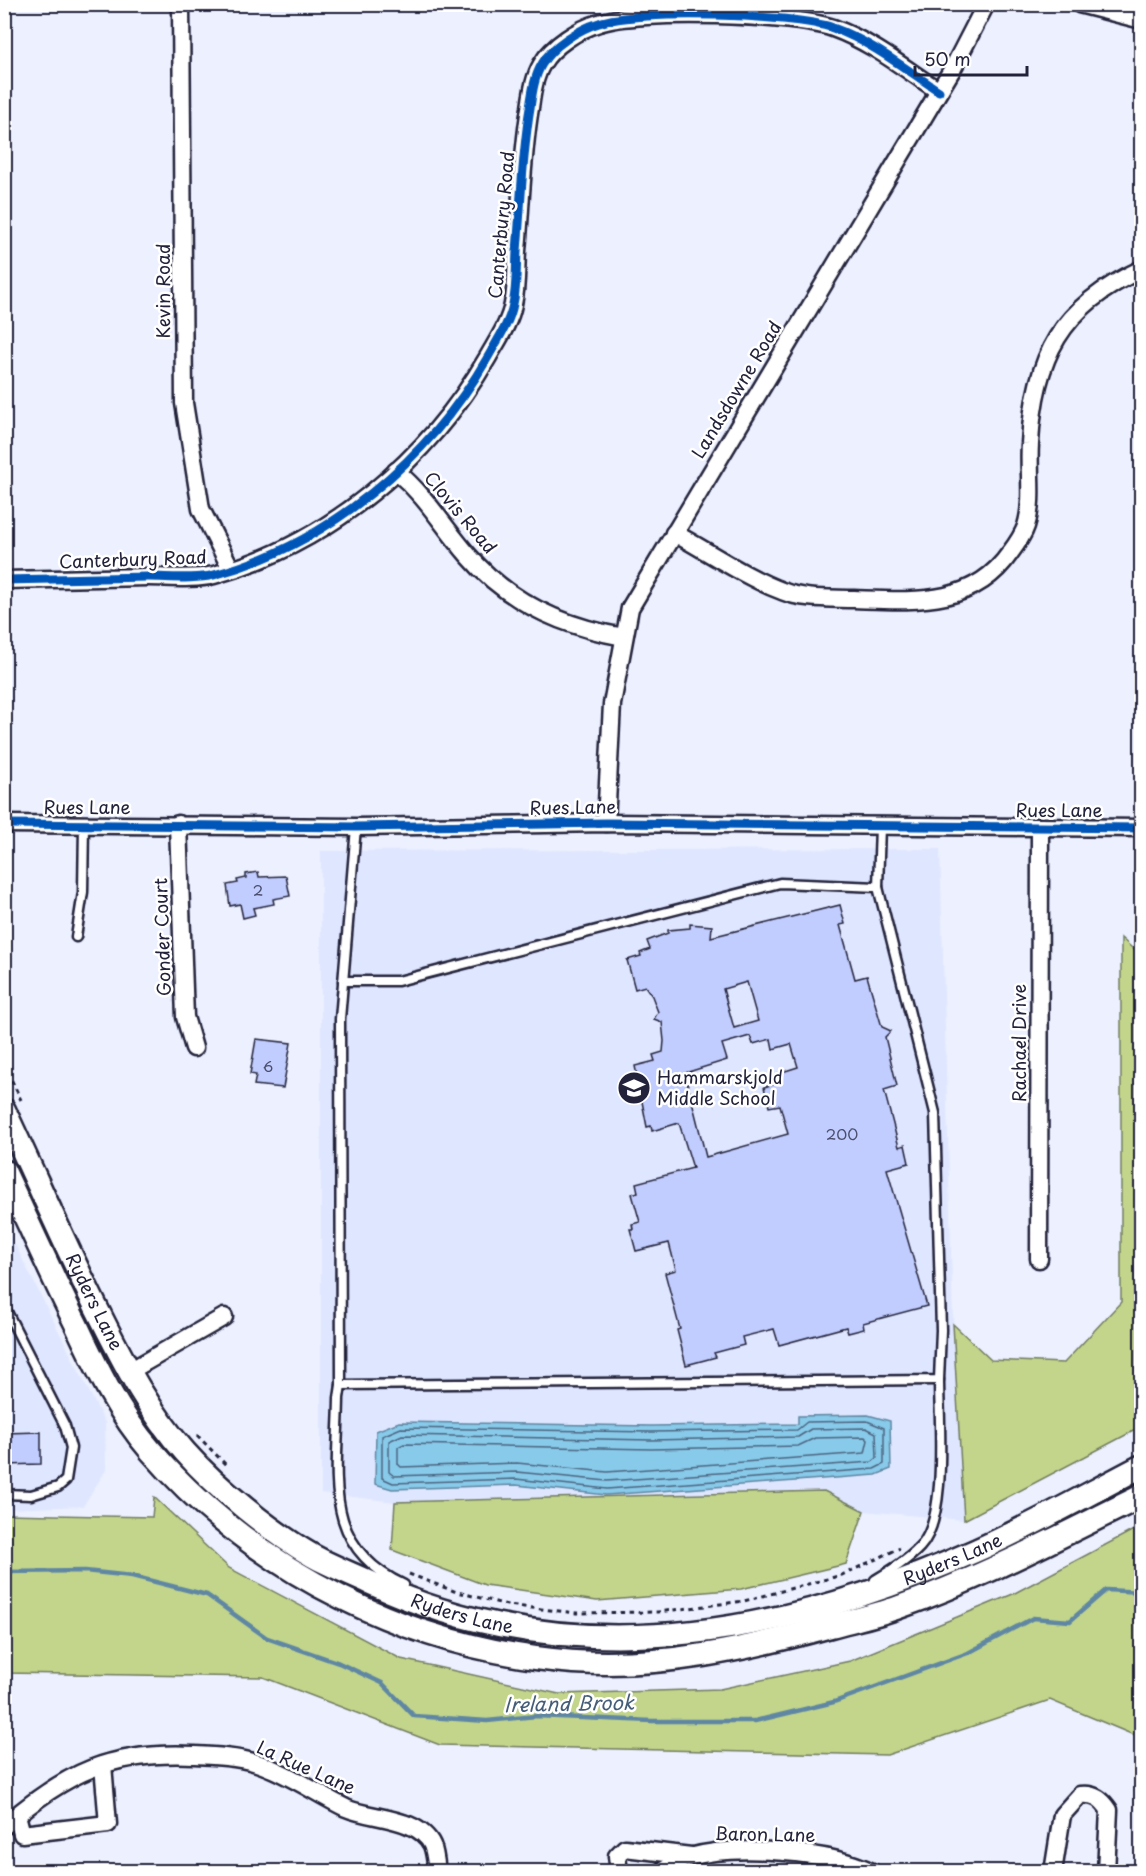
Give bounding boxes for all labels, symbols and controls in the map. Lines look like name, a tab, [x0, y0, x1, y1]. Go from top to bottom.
scale bar	[915, 39, 1028, 77]
text: 50 m	[924, 45, 971, 72]
street label: Canterbury Road	[481, 150, 520, 300]
street label: Kevin Road	[149, 243, 176, 339]
street label: Landsdowne Road	[684, 315, 787, 463]
street label: Clovis Road	[419, 465, 504, 559]
street label: Canterbury Road	[59, 542, 207, 575]
street label: Rues Lane	[529, 792, 617, 821]
street label: Rues Lane	[43, 793, 131, 820]
street label: Rues Lane	[1015, 796, 1103, 823]
street label: Gonder Court	[146, 877, 177, 997]
house number: 2	[253, 878, 263, 901]
street label: Rachael Drive	[1005, 984, 1032, 1102]
house number: 6	[263, 1054, 273, 1077]
place label: Hammarskjold Middle School	[657, 1063, 783, 1111]
school or university icon: Hammarskjold Middle School	[616, 1070, 652, 1106]
house number: 200	[826, 1122, 858, 1145]
street label: Ryders Lane	[60, 1248, 131, 1355]
street label: Ryders Lane	[899, 1525, 1006, 1591]
street label: Ryders Lane	[407, 1586, 516, 1639]
water label: Ireland Brook	[504, 1687, 636, 1719]
street label: La Rue Lane	[253, 1733, 360, 1800]
street label: Baron Lane	[714, 1819, 816, 1848]

